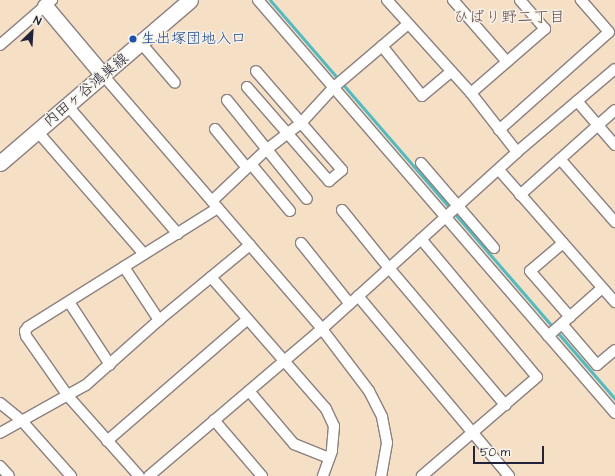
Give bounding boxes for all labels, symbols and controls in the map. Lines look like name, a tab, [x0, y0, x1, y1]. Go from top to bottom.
district label: ひばり野二丁目	[453, 7, 565, 27]
north arrow	[12, 12, 52, 52]
text: N	[31, 12, 44, 29]
place label: 生出塚団地入口	[141, 30, 246, 48]
marker: 生出塚団地入口	[128, 34, 138, 44]
street label: 内田ヶ谷鴻巣線	[40, 49, 132, 131]
scale bar	[475, 438, 546, 464]
text: 50 m	[480, 444, 510, 461]

